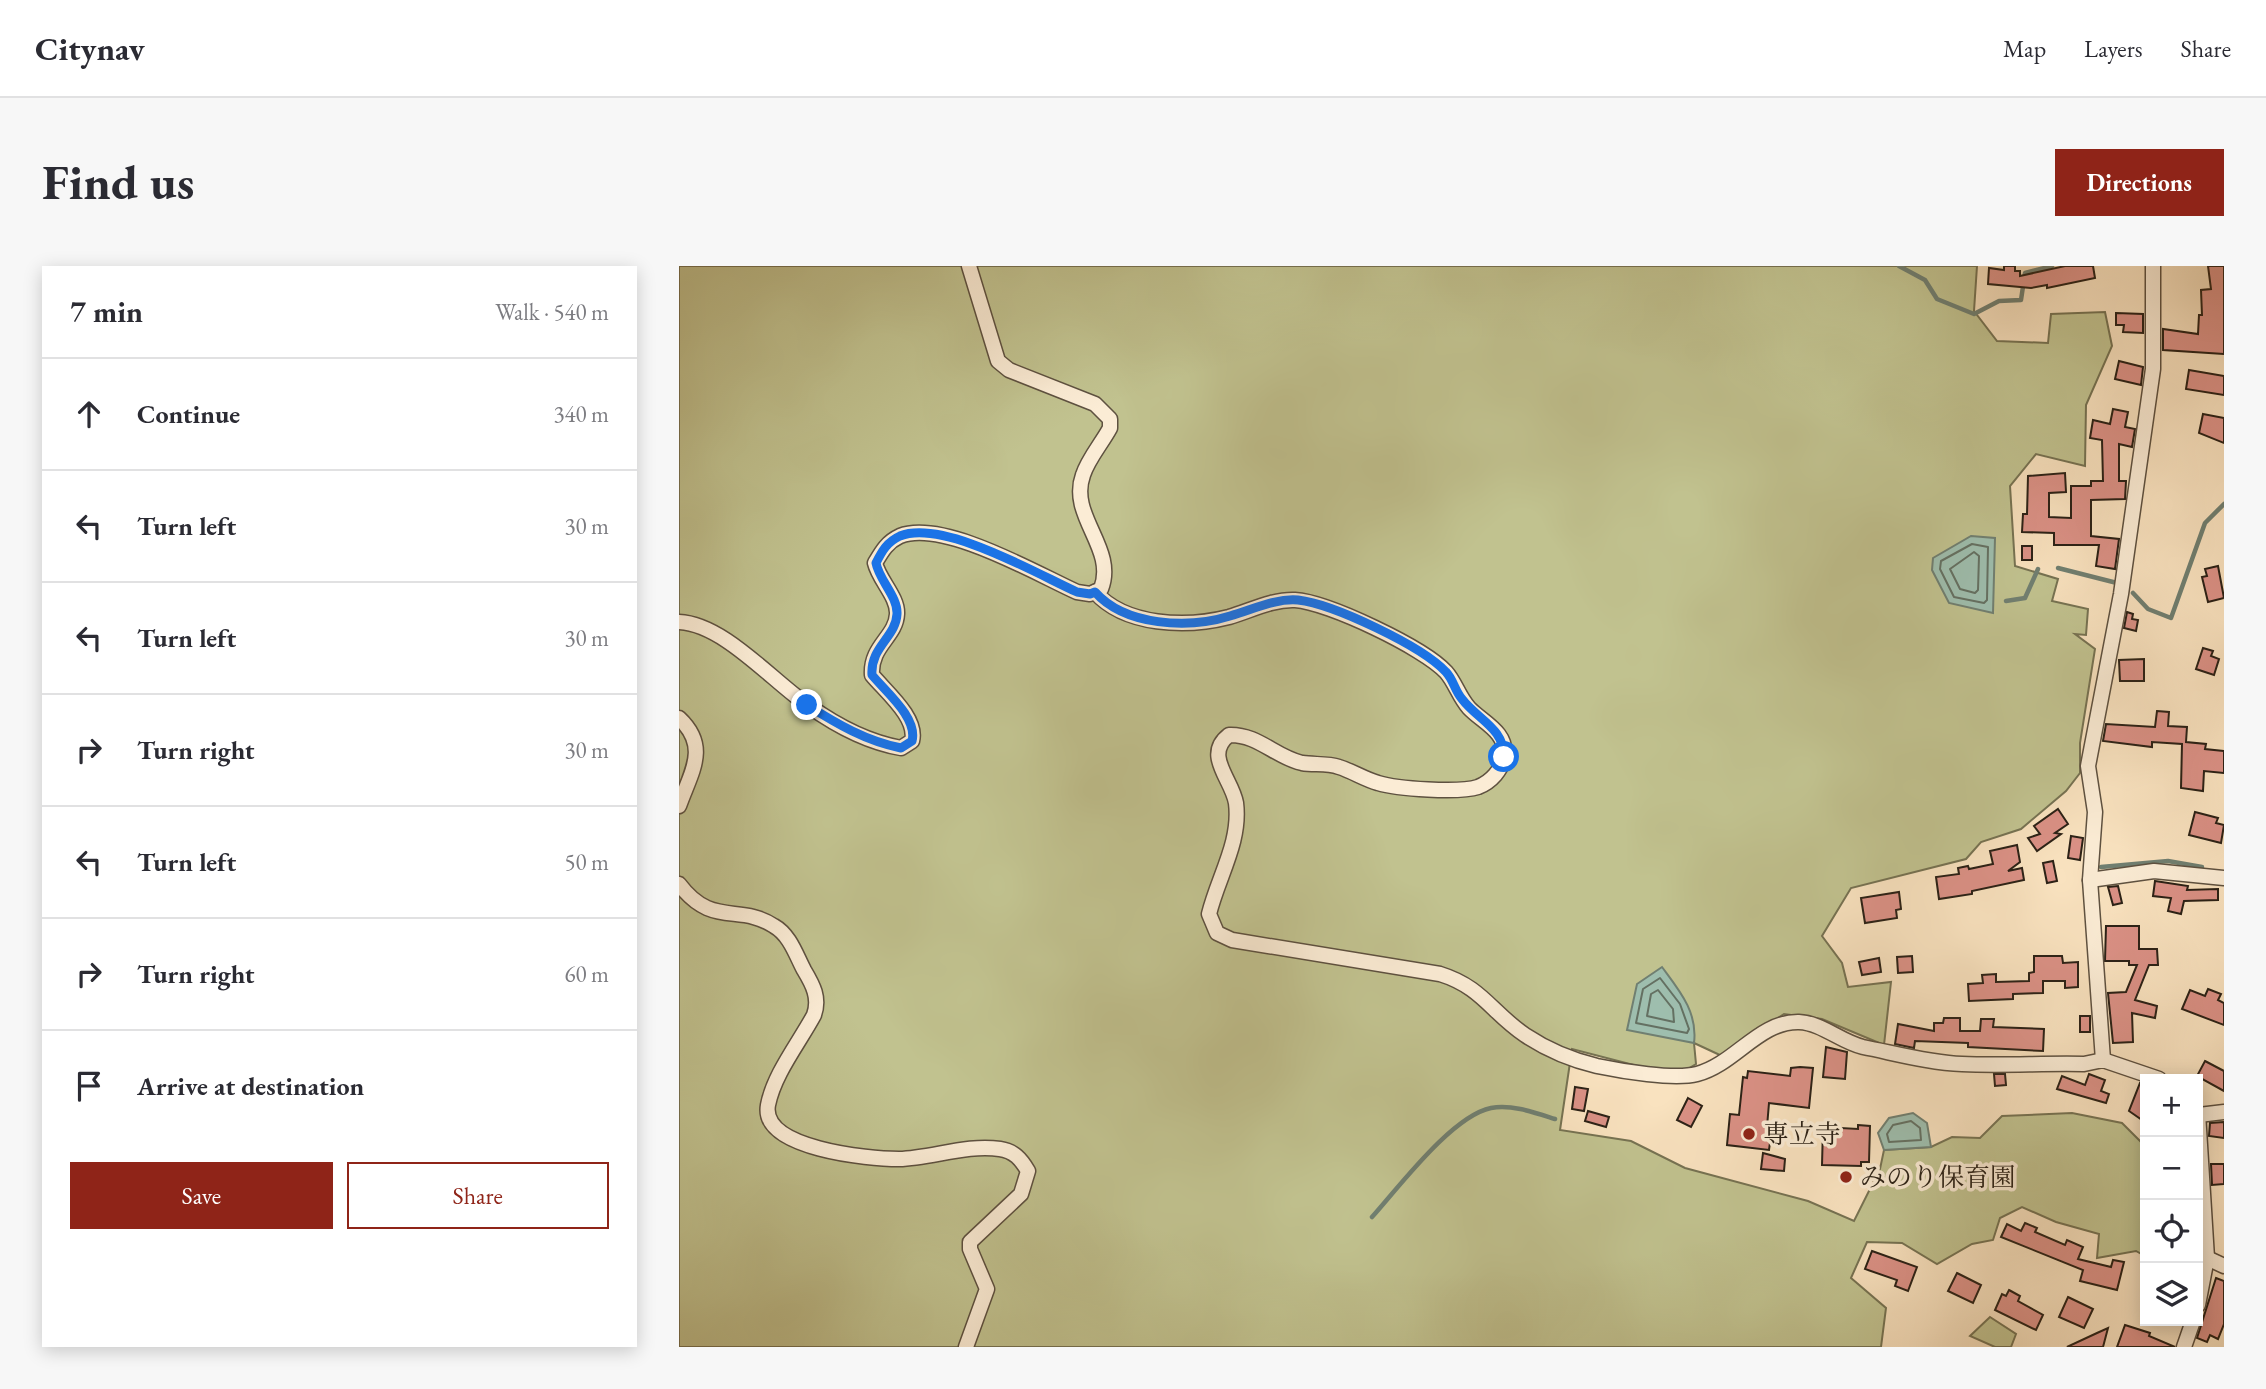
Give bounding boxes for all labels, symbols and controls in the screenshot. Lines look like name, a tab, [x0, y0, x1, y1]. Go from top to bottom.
text: Citynav	[35, 27, 145, 70]
text: Map	[2003, 33, 2046, 64]
text: Layers	[2084, 33, 2143, 64]
text: Share	[2181, 33, 2231, 64]
button: Directions	[2055, 149, 2224, 216]
text: Find us	[42, 150, 194, 214]
text: 7 min	[70, 292, 143, 331]
text: Walk · 540 m	[495, 297, 609, 327]
icon: ahead	[70, 395, 108, 433]
text: Continue	[137, 397, 240, 431]
text: 340 m	[553, 399, 609, 429]
icon: left	[70, 507, 108, 545]
text: Turn left	[137, 509, 236, 543]
text: 30 m	[564, 511, 609, 541]
icon: left	[70, 619, 108, 657]
text: Turn left	[137, 621, 236, 655]
text: 30 m	[564, 623, 609, 653]
route end	[791, 689, 822, 720]
icon: right	[70, 731, 108, 769]
text: Turn right	[137, 733, 255, 767]
text: 30 m	[564, 735, 609, 765]
route start	[1488, 741, 1519, 772]
icon: left	[70, 843, 108, 881]
text: Turn left	[137, 845, 236, 879]
text: 50 m	[564, 847, 609, 877]
icon: right	[70, 955, 108, 993]
text: Turn right	[137, 957, 255, 991]
text: 60 m	[564, 959, 609, 989]
icon: arrive	[70, 1067, 108, 1105]
text: Arrive at destination	[137, 1069, 364, 1103]
map controls	[2140, 1074, 2203, 1326]
button: +	[2140, 1074, 2203, 1137]
place label: 専立寺	[1763, 1117, 1841, 1151]
marker: 専立寺	[1741, 1126, 1757, 1142]
button: −	[2140, 1137, 2203, 1200]
place label: みのり保育園	[1860, 1160, 2016, 1194]
button: Save	[70, 1162, 333, 1229]
button: Share	[347, 1162, 609, 1229]
marker: みのり保育園	[1838, 1169, 1854, 1185]
button: locate	[2140, 1200, 2203, 1263]
button: layers	[2140, 1263, 2203, 1326]

